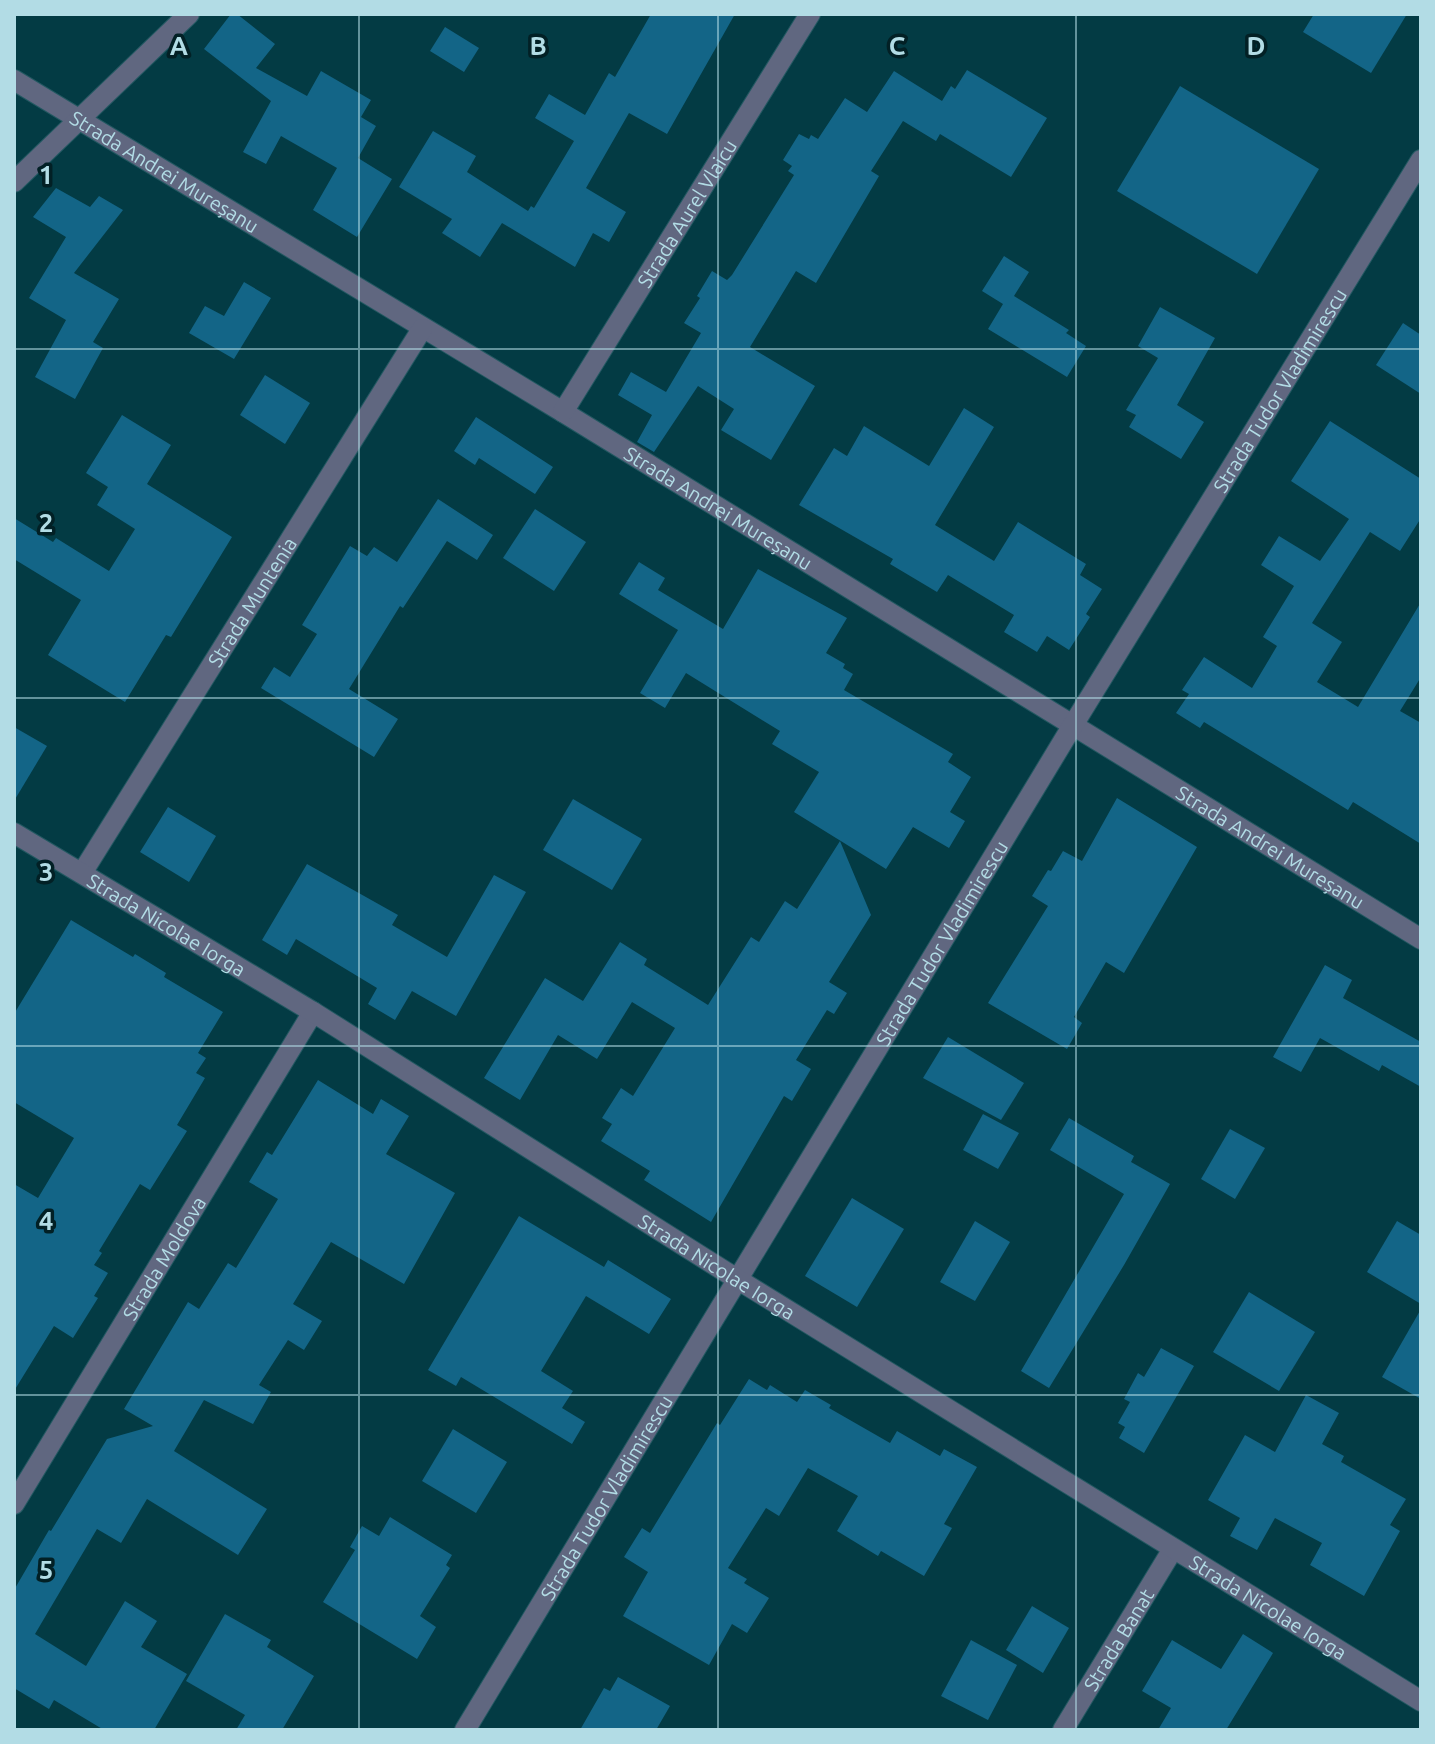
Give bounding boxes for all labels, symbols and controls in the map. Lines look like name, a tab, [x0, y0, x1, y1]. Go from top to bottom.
text: A	[170, 31, 189, 60]
text: B	[529, 31, 547, 60]
text: C	[889, 31, 906, 60]
text: D	[1247, 31, 1265, 60]
street label: Strada Andrei Mureșanu	[66, 105, 263, 237]
street label: Strada Aurel Vlaicu	[632, 135, 741, 291]
text: 1	[39, 160, 53, 189]
street label: Strada Tudor Vladimirescu	[1208, 284, 1351, 496]
street label: Strada Andrei Mureșanu	[620, 441, 817, 574]
text: 2	[39, 508, 53, 537]
street label: Strada Muntenia	[203, 533, 301, 671]
street label: Strada Andrei Mureșanu	[1172, 780, 1369, 913]
street label: Strada Tudor Vladimirescu	[870, 836, 1012, 1049]
text: 3	[39, 857, 53, 886]
street label: Strada Nicolae Iorga	[83, 868, 250, 981]
street label: Strada Moldova	[117, 1192, 210, 1324]
text: 4	[39, 1206, 53, 1235]
street label: Strada Nicolae Iorga	[635, 1209, 800, 1324]
street label: Strada Tudor Vladimirescu	[535, 1391, 677, 1604]
street label: Strada Nicolae Iorga	[1186, 1550, 1351, 1664]
text: 5	[39, 1555, 53, 1584]
street label: Strada Banat	[1078, 1584, 1158, 1695]

